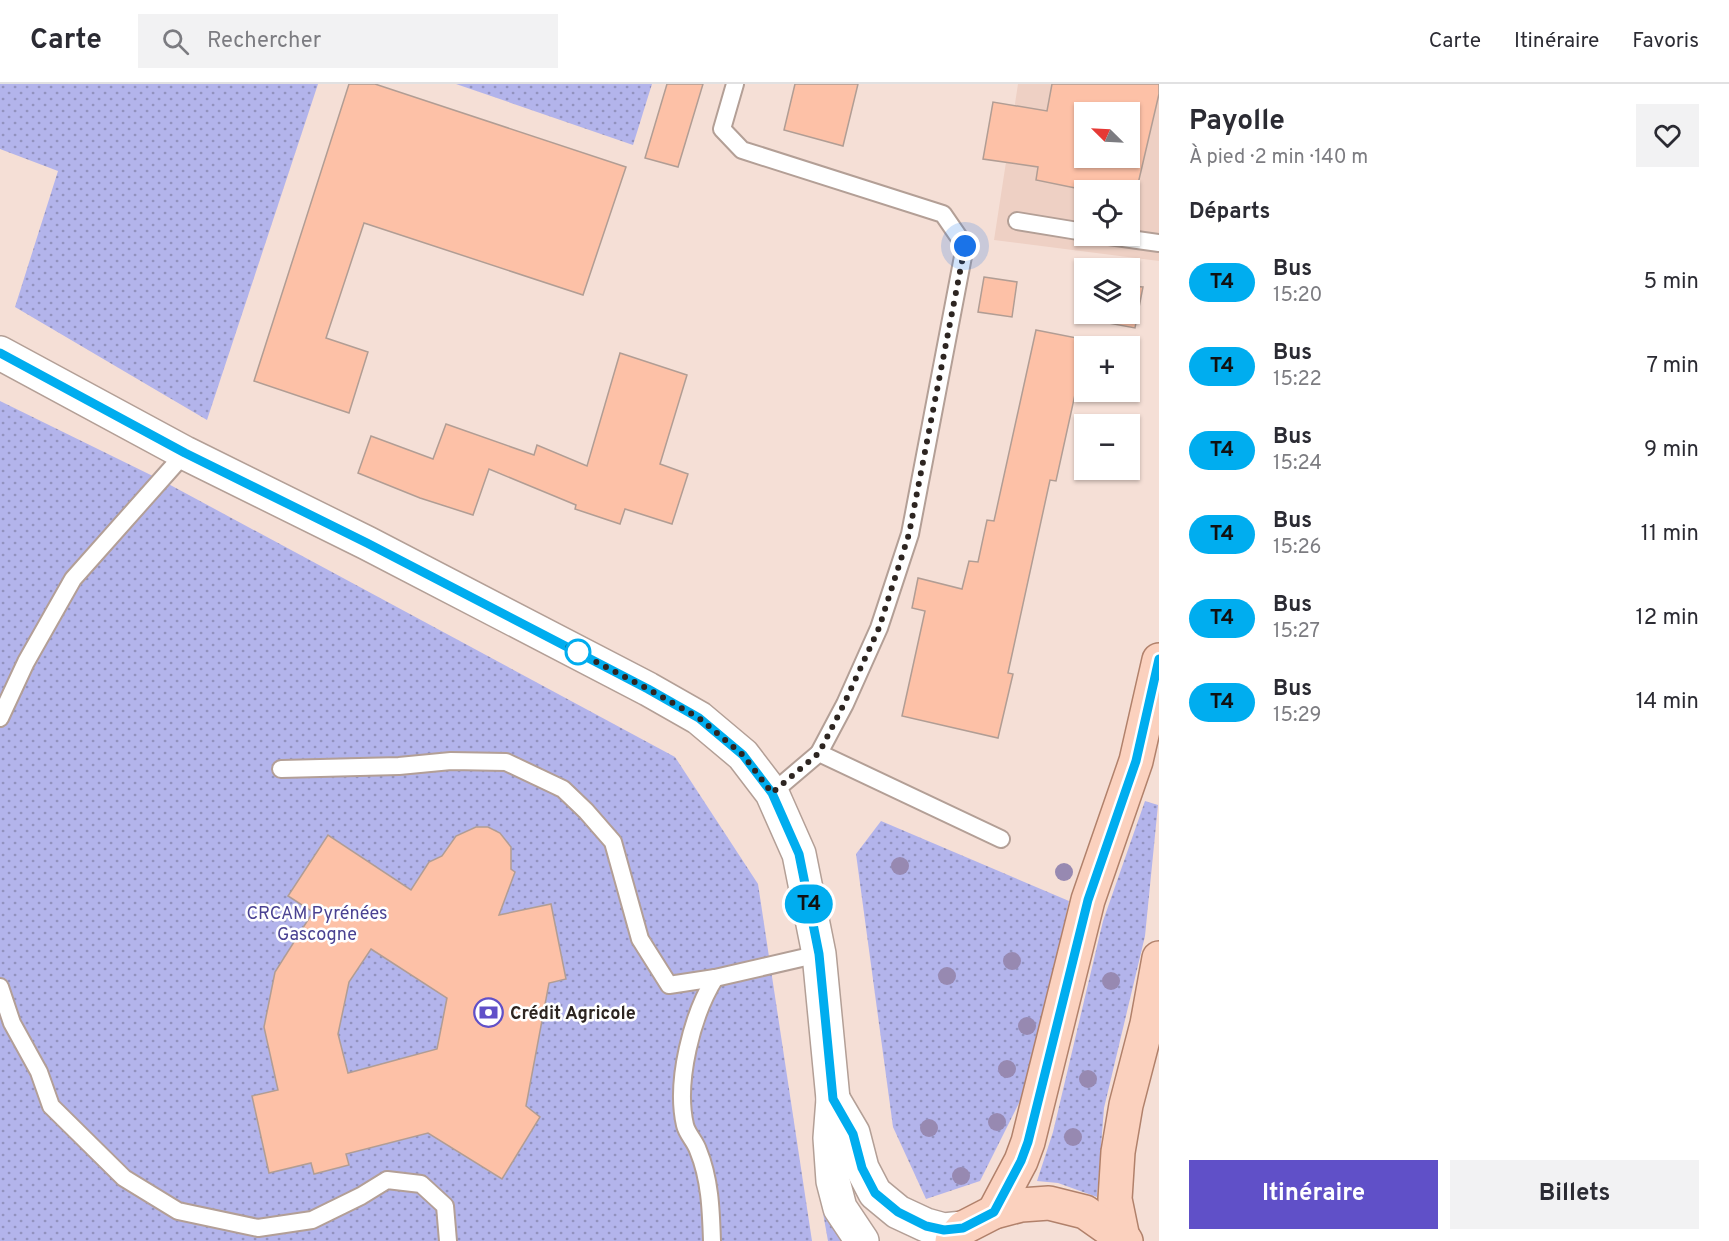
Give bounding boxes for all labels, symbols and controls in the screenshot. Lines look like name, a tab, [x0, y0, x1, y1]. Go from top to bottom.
search box	[138, 14, 558, 68]
text: Carte	[30, 23, 102, 59]
icon: search	[159, 25, 192, 58]
text: Rechercher	[207, 28, 321, 55]
text: Carte	[1429, 28, 1481, 55]
text: Itinéraire	[1514, 28, 1599, 55]
text: Favoris	[1632, 28, 1699, 55]
north arrow	[1074, 102, 1140, 168]
map controls	[1074, 102, 1140, 480]
text: Payolle	[1189, 104, 1285, 140]
button: heart	[1636, 104, 1699, 167]
text: À pied · 2 min · 140 m	[1189, 145, 1368, 171]
button: locate	[1074, 180, 1140, 246]
text: Départs	[1189, 199, 1270, 226]
your location	[950, 231, 980, 261]
text: Bus	[1273, 256, 1312, 283]
button: layers	[1074, 258, 1140, 324]
text: T4	[1210, 269, 1234, 296]
text: 5 min	[1644, 269, 1699, 296]
text: 15:20	[1273, 283, 1322, 309]
button: +	[1074, 336, 1140, 402]
text: Bus	[1273, 340, 1312, 367]
text: T4	[1210, 353, 1234, 380]
text: 7 min	[1647, 353, 1699, 380]
text: 15:22	[1273, 367, 1322, 393]
button: −	[1074, 414, 1140, 480]
text: Bus	[1273, 424, 1312, 451]
text: T4	[1210, 437, 1234, 464]
text: 9 min	[1644, 437, 1699, 464]
text: 15:24	[1273, 451, 1322, 477]
text: Bus	[1273, 508, 1312, 535]
text: T4	[1210, 521, 1234, 548]
text: 11 min	[1641, 521, 1699, 548]
text: 15:26	[1273, 535, 1322, 561]
text: Bus	[1273, 592, 1312, 619]
text: T4	[1210, 605, 1234, 632]
text: 12 min	[1636, 605, 1699, 632]
text: 15:27	[1273, 619, 1320, 645]
unlabelled marker	[565, 639, 591, 665]
text: Bus	[1273, 676, 1312, 703]
text: T4	[1210, 689, 1234, 716]
text: 14 min	[1636, 689, 1699, 716]
text: 15:29	[1273, 703, 1322, 729]
line badge: T4	[782, 884, 836, 924]
text: T4	[797, 891, 821, 918]
park label: CRCAM Pyrénées Gascogne	[246, 903, 388, 947]
bank icon: Crédit Agricole	[473, 997, 505, 1029]
place label: Crédit Agricole	[510, 1003, 636, 1026]
button: Itinéraire	[1189, 1160, 1438, 1229]
button: Billets	[1450, 1160, 1699, 1229]

